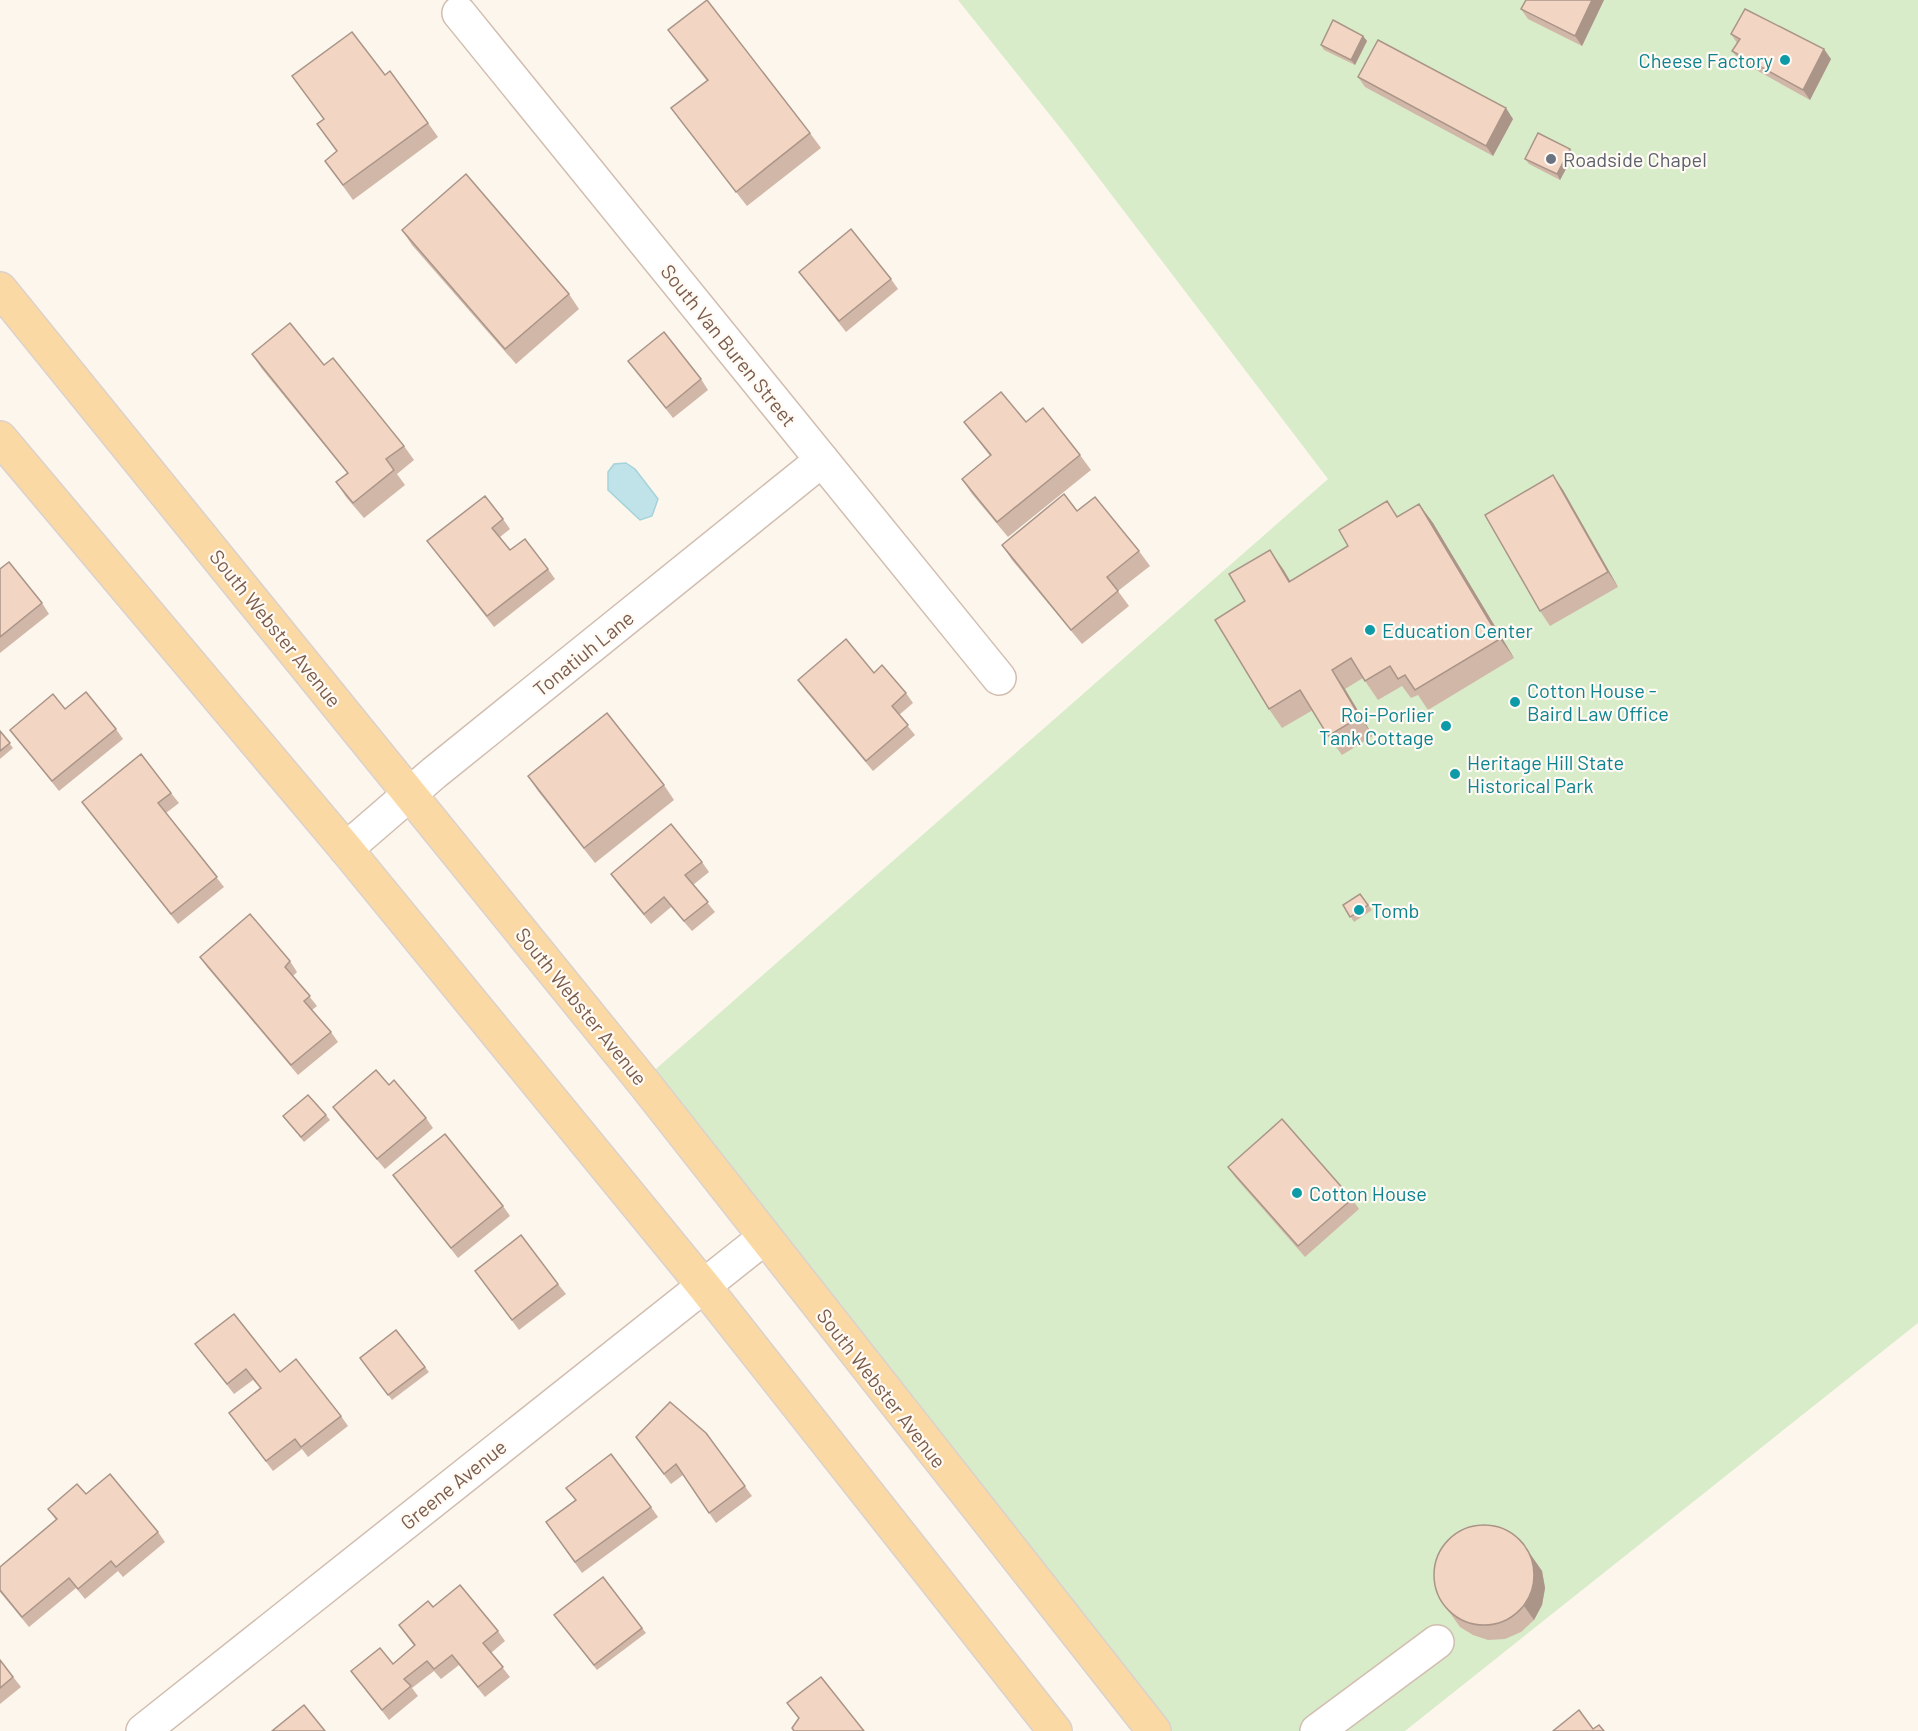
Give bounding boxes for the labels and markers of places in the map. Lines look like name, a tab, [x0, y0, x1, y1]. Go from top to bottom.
place label: Cheese Factory	[1639, 48, 1773, 72]
marker: Cheese Factory	[1778, 53, 1792, 67]
place label: Roadside Chapel	[1563, 147, 1707, 171]
marker: Roadside Chapel	[1544, 152, 1558, 166]
place label: Education Center	[1382, 618, 1533, 642]
marker: Education Center	[1363, 623, 1377, 637]
place label: Cotton House - Baird Law Office	[1527, 678, 1669, 725]
marker: Cotton House - Baird Law Office	[1508, 695, 1522, 709]
place label: Roi-Porlier Tank Cottage	[1319, 702, 1434, 749]
marker: Roi-Porlier Tank Cottage	[1439, 719, 1453, 733]
place label: Heritage Hill State Historical Park	[1467, 750, 1624, 797]
marker: Heritage Hill State Historical Park	[1448, 767, 1462, 781]
place label: Tomb	[1371, 898, 1419, 922]
marker: Tomb	[1352, 903, 1366, 917]
place label: Cotton House	[1309, 1181, 1427, 1205]
marker: Cotton House	[1290, 1186, 1304, 1200]

